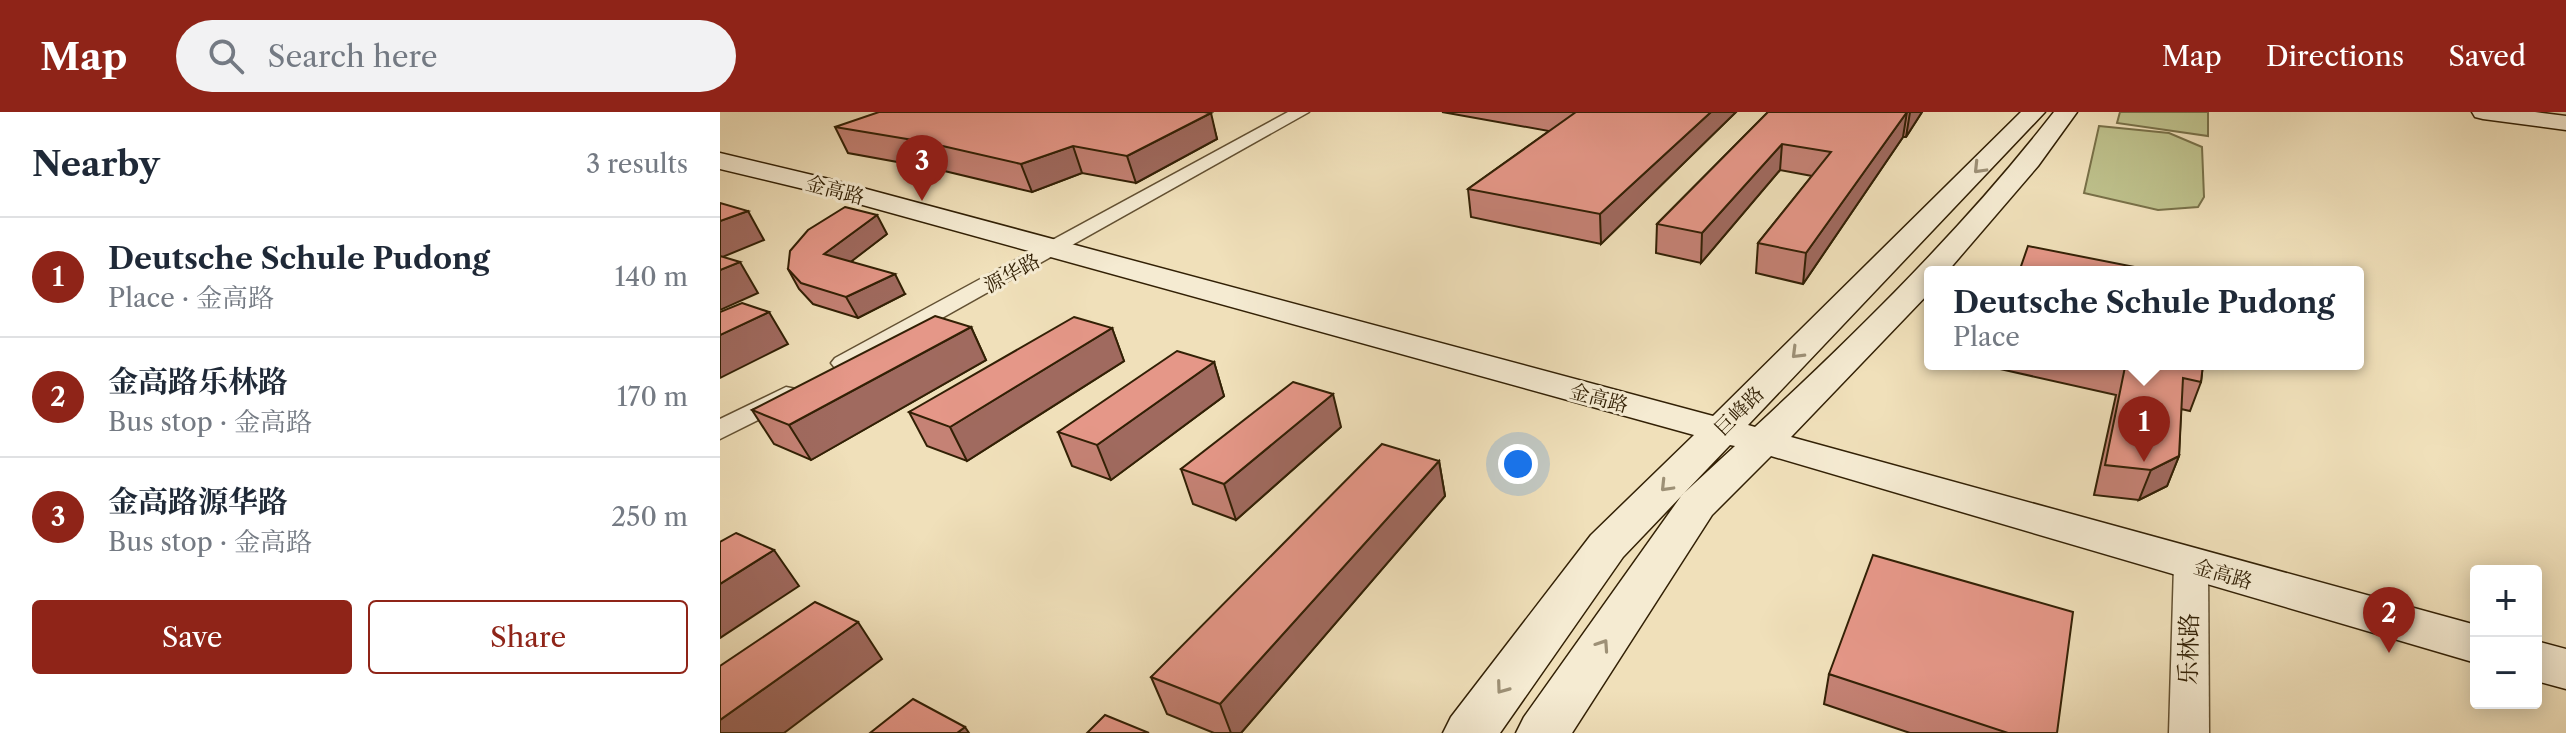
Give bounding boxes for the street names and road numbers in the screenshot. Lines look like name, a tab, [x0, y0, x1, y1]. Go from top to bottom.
street label: 金高路	[803, 171, 867, 209]
street label: 源华路	[980, 248, 1044, 298]
street label: 金高路	[1567, 379, 1631, 417]
street label: 巨峰路	[1709, 381, 1769, 441]
street label: 金高路	[2191, 554, 2255, 594]
street label: 乐林路	[2173, 613, 2204, 685]

